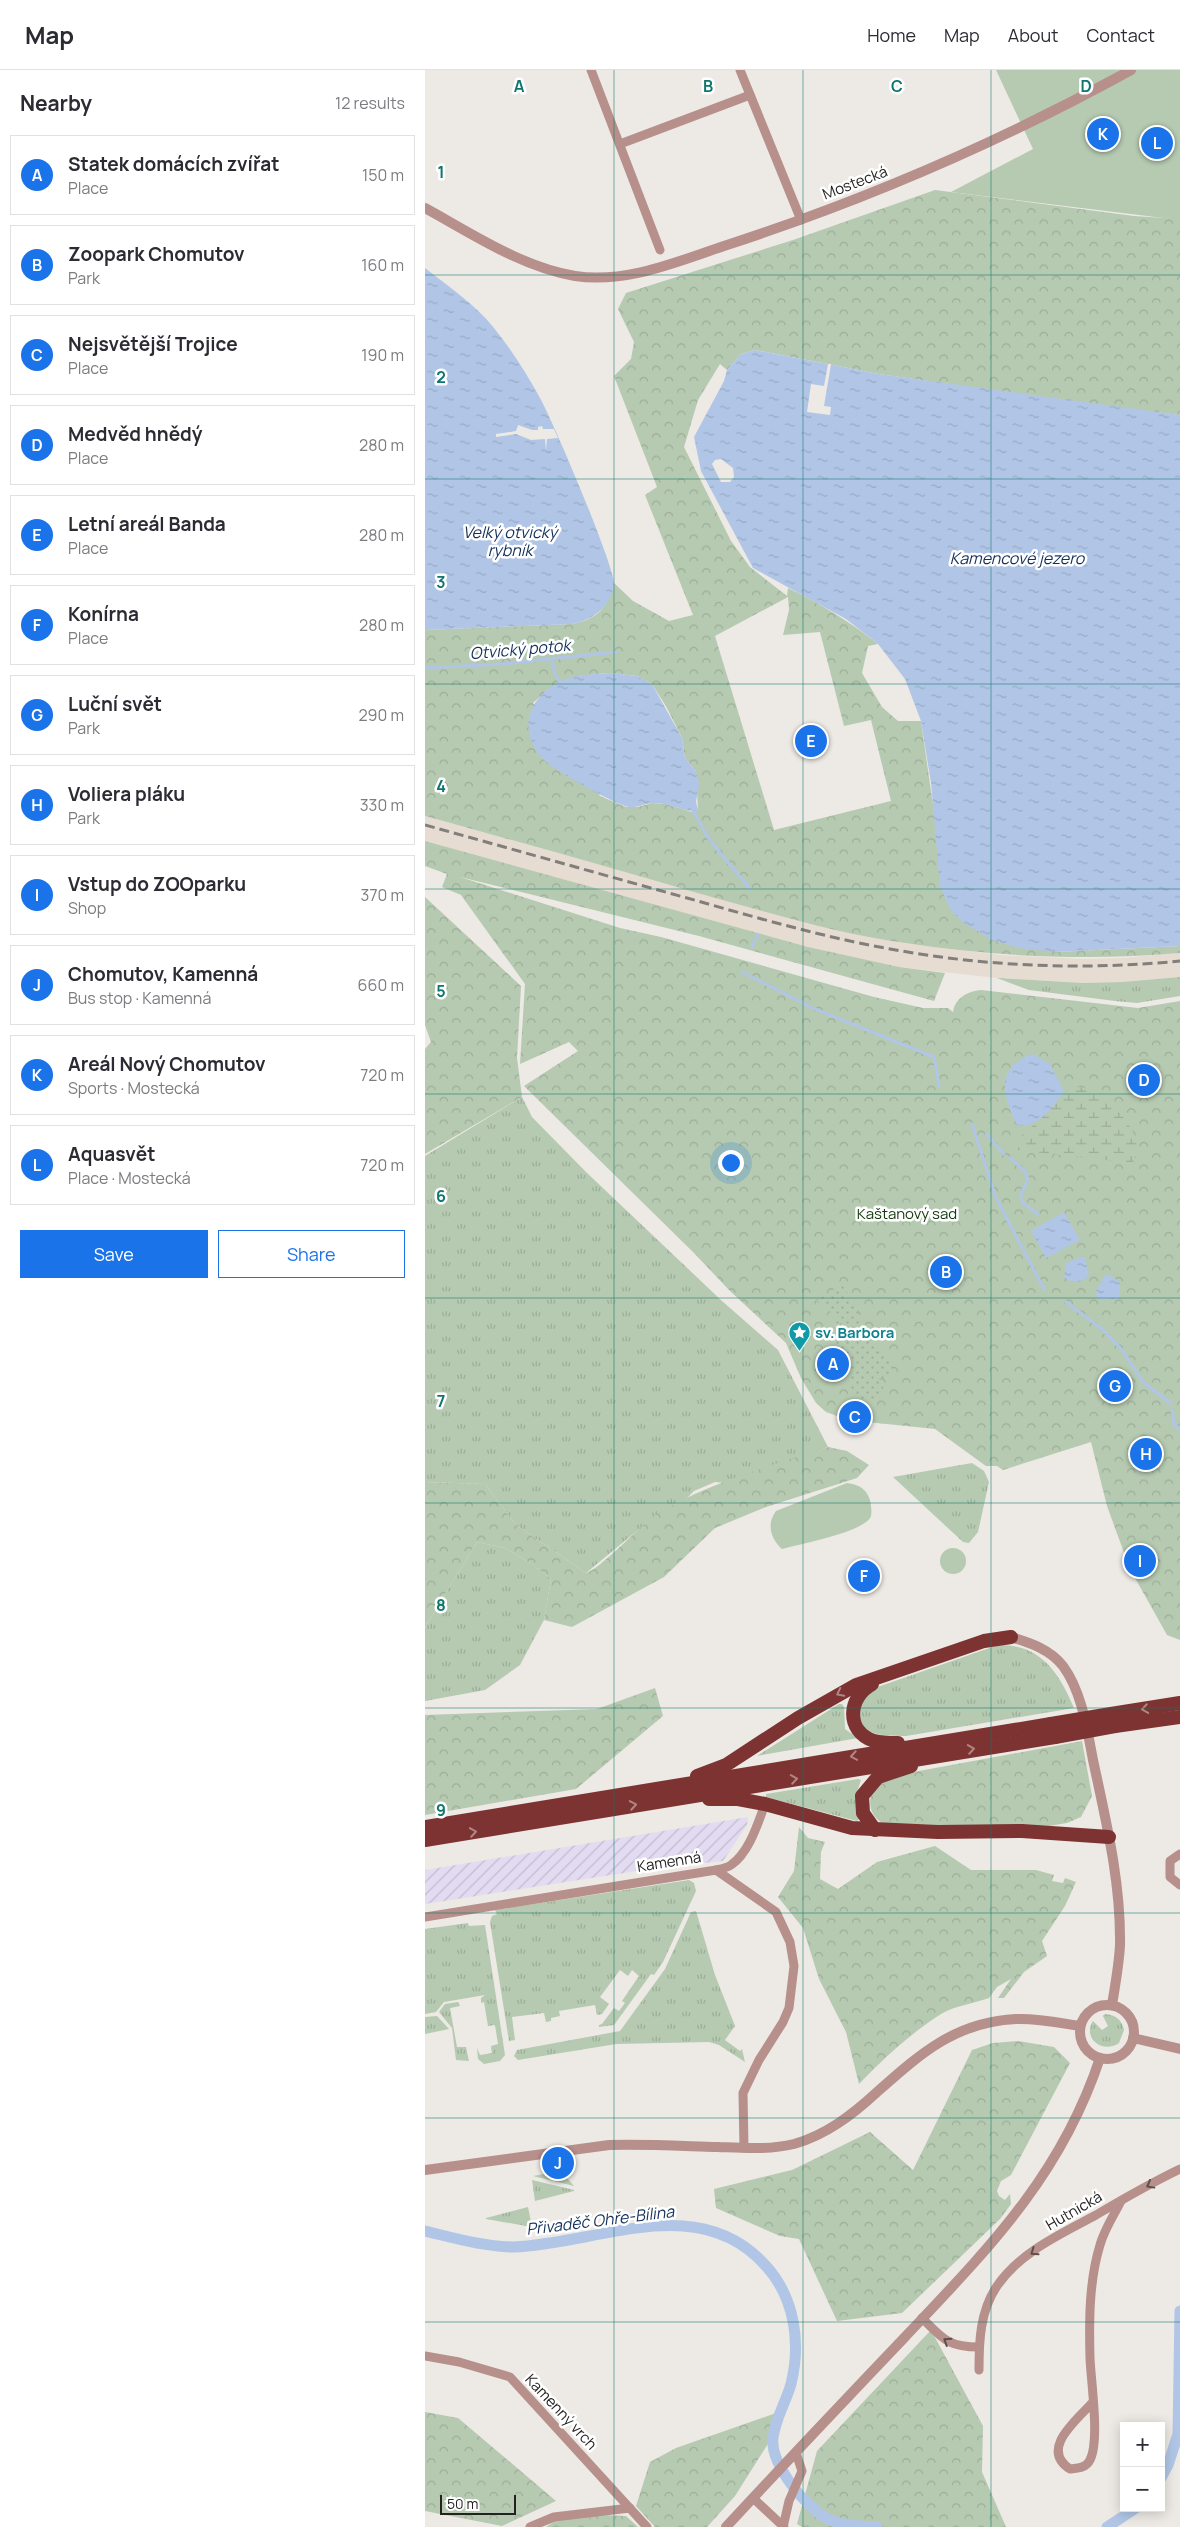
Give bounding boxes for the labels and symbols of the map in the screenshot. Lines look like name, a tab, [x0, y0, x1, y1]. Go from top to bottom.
text: A	[514, 75, 525, 97]
text: B	[703, 75, 713, 97]
text: C	[891, 75, 903, 97]
text: D	[1080, 75, 1092, 97]
pin: K	[1087, 115, 1119, 153]
pin: L	[1141, 124, 1173, 162]
text: 1	[437, 161, 445, 183]
street label: Mostecká	[819, 161, 890, 204]
text: 2	[436, 366, 446, 388]
water label: Velký otvický rybník	[463, 521, 560, 561]
water label: Kamencové jezero	[950, 547, 1086, 569]
text: 3	[436, 571, 446, 593]
water label: Otvický potok	[469, 633, 573, 664]
pin: E	[795, 722, 827, 760]
text: 4	[436, 775, 446, 797]
text: 5	[436, 980, 446, 1002]
pin: D	[1128, 1061, 1160, 1099]
your location	[718, 1150, 744, 1176]
text: 6	[436, 1185, 446, 1207]
park label: Kaštanový sad	[857, 1203, 957, 1224]
pin: B	[930, 1253, 962, 1291]
place icon: sv. Barbora	[787, 1321, 811, 1352]
place label: sv. Barbora	[815, 1322, 895, 1343]
pin: A	[817, 1345, 849, 1383]
pin: G	[1099, 1367, 1131, 1405]
text: 7	[437, 1390, 445, 1412]
pin: C	[839, 1398, 871, 1436]
pin: H	[1130, 1435, 1162, 1473]
pin: I	[1124, 1542, 1156, 1580]
pin: F	[848, 1557, 880, 1595]
text: 8	[436, 1594, 446, 1616]
one-way arrow	[836, 1687, 845, 1697]
one-way arrow	[1141, 1703, 1150, 1713]
one-way arrow	[967, 1745, 976, 1755]
one-way arrow	[850, 1750, 859, 1760]
one-way arrow	[789, 1774, 798, 1784]
text: 9	[436, 1799, 446, 1821]
one-way arrow	[629, 1801, 638, 1811]
one-way arrow	[469, 1827, 477, 1838]
street label: Kamenná	[635, 1846, 702, 1877]
pin: J	[542, 2144, 574, 2182]
one-way arrow	[1147, 2178, 1156, 2188]
street label: Hutnická	[1042, 2186, 1106, 2235]
water label: Přivaděč Ohře-Bílina	[525, 2200, 676, 2240]
one-way arrow	[1030, 2246, 1039, 2255]
one-way arrow	[943, 2338, 953, 2347]
street label: Kamenný vrch	[521, 2369, 602, 2454]
scale bar	[440, 2492, 516, 2515]

